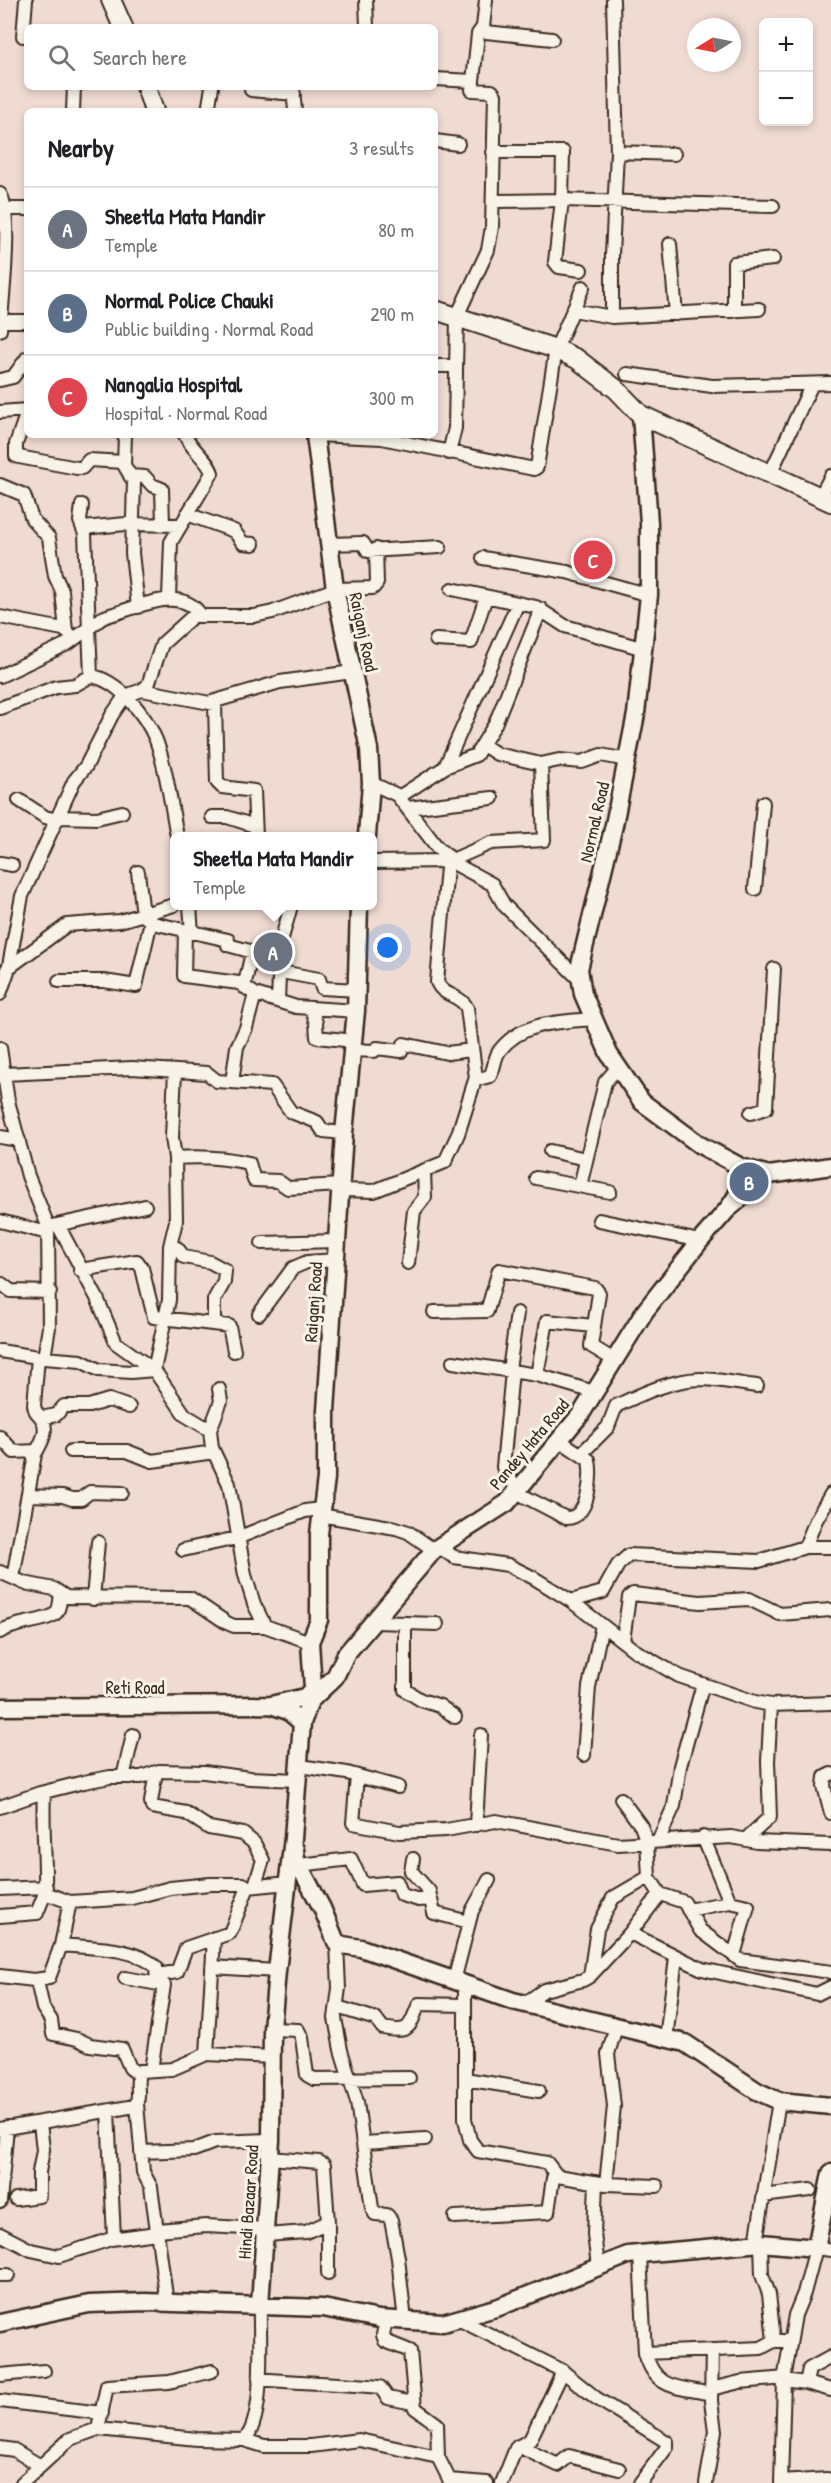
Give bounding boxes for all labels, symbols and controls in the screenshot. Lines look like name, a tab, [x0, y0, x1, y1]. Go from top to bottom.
north arrow	[687, 18, 741, 72]
map controls	[759, 18, 813, 126]
button: +	[759, 18, 813, 72]
search box	[24, 24, 438, 90]
icon: search	[45, 41, 78, 74]
text: Search here	[93, 42, 187, 72]
button: −	[759, 72, 813, 126]
text: Nearby	[48, 130, 114, 165]
text: 3 results	[349, 134, 414, 161]
text: Sheetla Mata Mandir	[105, 201, 266, 231]
text: A	[63, 216, 72, 243]
text: 80 m	[378, 216, 414, 243]
text: Temple	[105, 231, 158, 258]
text: Normal Police Chauki	[105, 285, 274, 315]
text: B	[62, 300, 73, 327]
text: 290 m	[370, 300, 414, 327]
text: Public building · Normal Road	[105, 315, 313, 342]
text: Nangalia Hospital	[105, 369, 242, 399]
text: C	[62, 384, 73, 411]
text: 300 m	[369, 384, 414, 411]
text: Hospital · Normal Road	[105, 399, 267, 426]
pin: C	[574, 538, 612, 582]
street label: Raiganj Road	[343, 590, 385, 674]
street label: Normal Road	[573, 779, 615, 865]
popup	[170, 832, 377, 910]
text: Sheetla Mata Mandir	[193, 843, 354, 873]
text: Temple	[193, 873, 246, 900]
pin: A	[254, 930, 292, 974]
your location	[373, 933, 402, 962]
pin: B	[730, 1160, 768, 1204]
street label: Raiganj Road	[298, 1261, 328, 1343]
street label: Pandey Hata Road	[483, 1393, 575, 1495]
street label: Reti Road	[105, 1675, 165, 1700]
street label: Hindi Bazaar Road	[232, 2144, 264, 2260]

